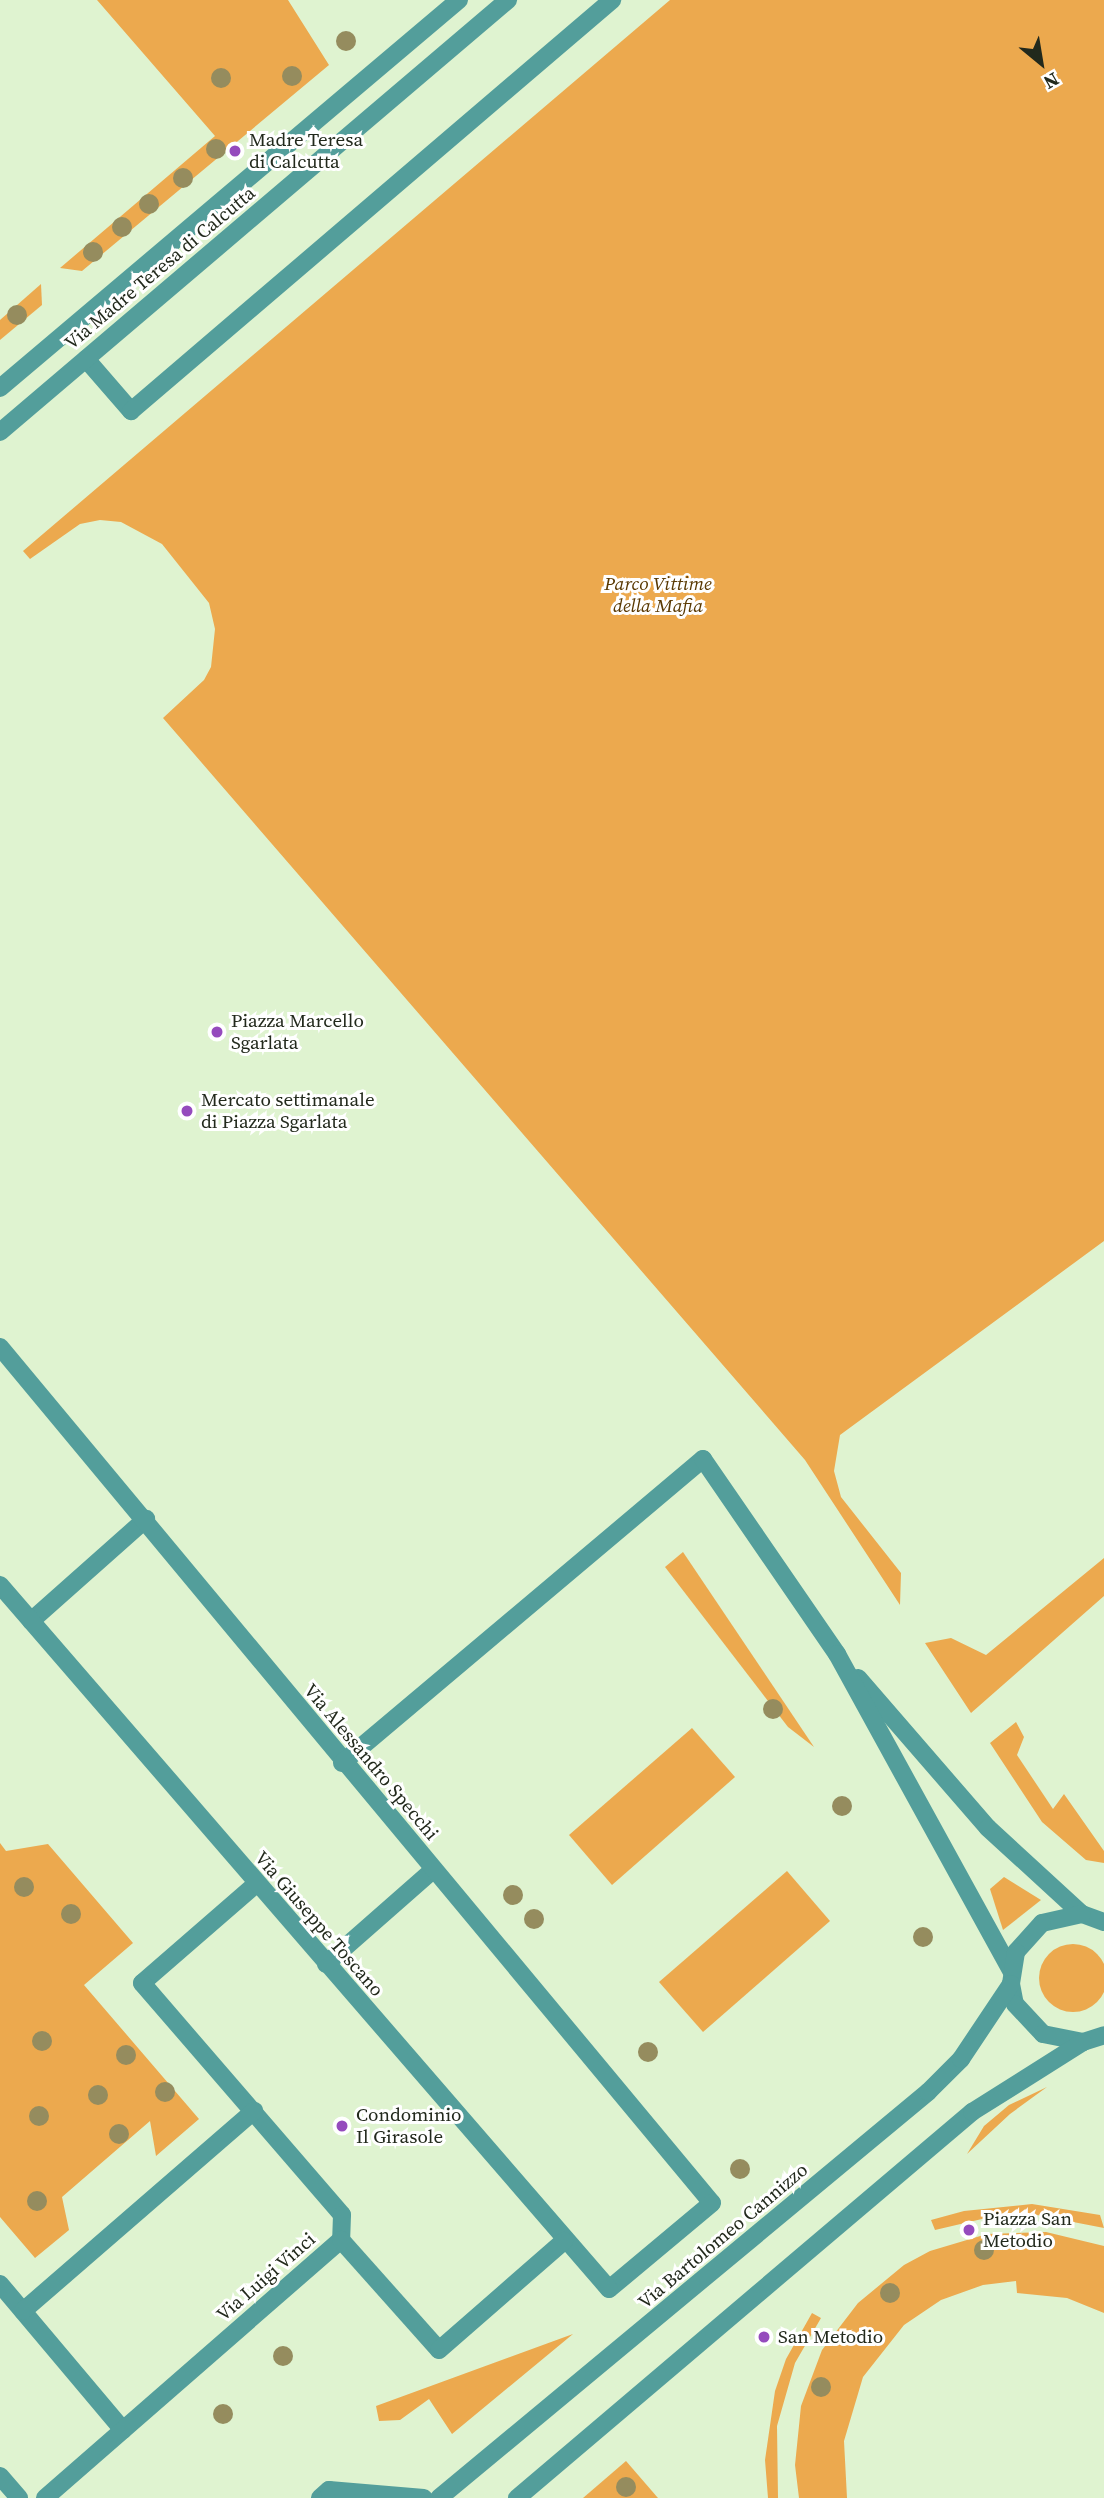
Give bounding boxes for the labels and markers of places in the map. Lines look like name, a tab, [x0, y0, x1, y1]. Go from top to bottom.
place label: Madre Teresa di Calcutta	[249, 129, 363, 173]
marker: Madre Teresa di Calcutta	[227, 143, 243, 159]
place label: Piazza Marcello Sgarlata	[231, 1010, 364, 1054]
marker: Piazza Marcello Sgarlata	[209, 1024, 225, 1040]
place label: Mercato settimanale di Piazza Sgarlata	[201, 1089, 375, 1133]
marker: Mercato settimanale di Piazza Sgarlata	[179, 1103, 195, 1119]
place label: Condominio Il Girasole	[356, 2104, 462, 2148]
marker: Condominio Il Girasole	[334, 2118, 350, 2134]
place label: Piazza San Metodio	[983, 2208, 1072, 2252]
marker: Piazza San Metodio	[961, 2222, 977, 2238]
place label: San Metodio	[778, 2326, 883, 2348]
marker: San Metodio	[756, 2329, 772, 2345]

